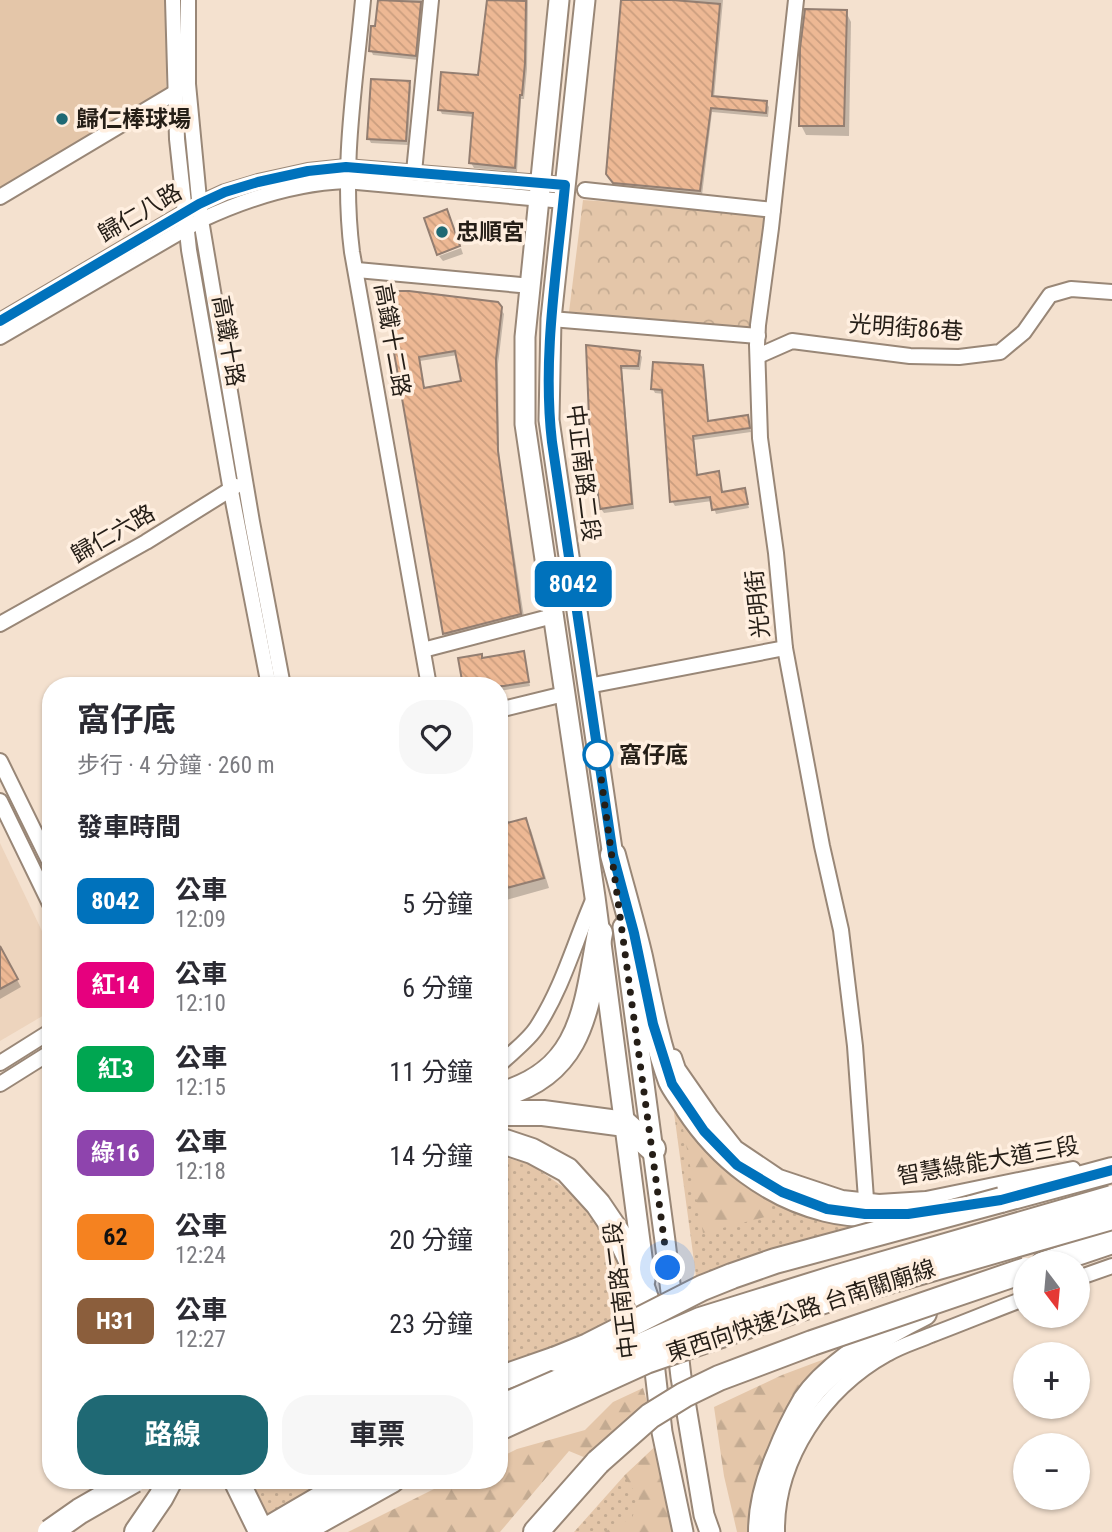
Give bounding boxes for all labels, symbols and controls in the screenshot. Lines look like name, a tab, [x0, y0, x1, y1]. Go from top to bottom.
place label: 歸仁棒球場	[76, 106, 191, 133]
marker: 歸仁棒球場	[54, 111, 70, 127]
street label: 歸仁八路	[93, 178, 187, 248]
place label: 忠順宮	[456, 219, 525, 246]
marker: 忠順宮	[434, 224, 450, 240]
street label: 高鐵十二路	[369, 281, 415, 399]
street label: 高鐵十路	[207, 293, 249, 389]
street label: 光明街86巷	[848, 311, 964, 345]
street label: 中正南路二段	[561, 403, 605, 543]
street label: 歸仁六路	[66, 499, 160, 569]
line badge: 8042	[524, 561, 622, 607]
street label: 光明街	[741, 568, 775, 640]
text: 8042	[549, 570, 597, 598]
text: 窩仔底	[77, 700, 176, 739]
button: heart	[399, 700, 473, 774]
marker: 窩仔底	[583, 740, 613, 770]
place label: 窩仔底	[619, 742, 688, 769]
text: 步行 · 4 分鐘 · 260 m	[77, 752, 275, 779]
text: 發車時間	[77, 812, 181, 842]
text: 公車	[175, 875, 227, 905]
text: 8042	[91, 887, 140, 915]
text: 5 分鐘	[402, 889, 473, 919]
text: 12:09	[175, 906, 226, 933]
text: 公車	[175, 959, 227, 989]
text: 紅14	[91, 971, 140, 999]
text: 6 分鐘	[402, 973, 473, 1003]
text: 12:10	[175, 990, 226, 1017]
text: 公車	[175, 1043, 227, 1073]
text: 紅3	[97, 1055, 134, 1083]
text: 11 分鐘	[389, 1057, 473, 1087]
text: 12:15	[175, 1074, 226, 1101]
text: 公車	[175, 1127, 227, 1157]
street label: 智慧綠能大道三段	[895, 1132, 1081, 1190]
text: 綠16	[91, 1139, 140, 1167]
text: 14 分鐘	[389, 1141, 473, 1171]
text: 12:18	[175, 1158, 226, 1185]
text: 公車	[175, 1211, 227, 1241]
street label: 中正南路二段	[599, 1220, 643, 1360]
text: 62	[103, 1223, 128, 1251]
text: 20 分鐘	[389, 1225, 473, 1255]
text: 12:24	[175, 1242, 226, 1269]
your location	[650, 1250, 685, 1285]
north arrow	[1013, 1251, 1090, 1328]
map controls	[1013, 1251, 1090, 1510]
street label: 東西向快速公路 台南關廟線	[663, 1255, 939, 1367]
text: 公車	[175, 1295, 227, 1325]
text: H31	[96, 1307, 135, 1335]
text: 23 分鐘	[389, 1309, 473, 1339]
text: 12:27	[175, 1326, 226, 1353]
button: +	[1013, 1342, 1090, 1419]
button: 路線	[77, 1395, 268, 1475]
button: 車票	[282, 1395, 473, 1475]
button: −	[1013, 1433, 1090, 1510]

